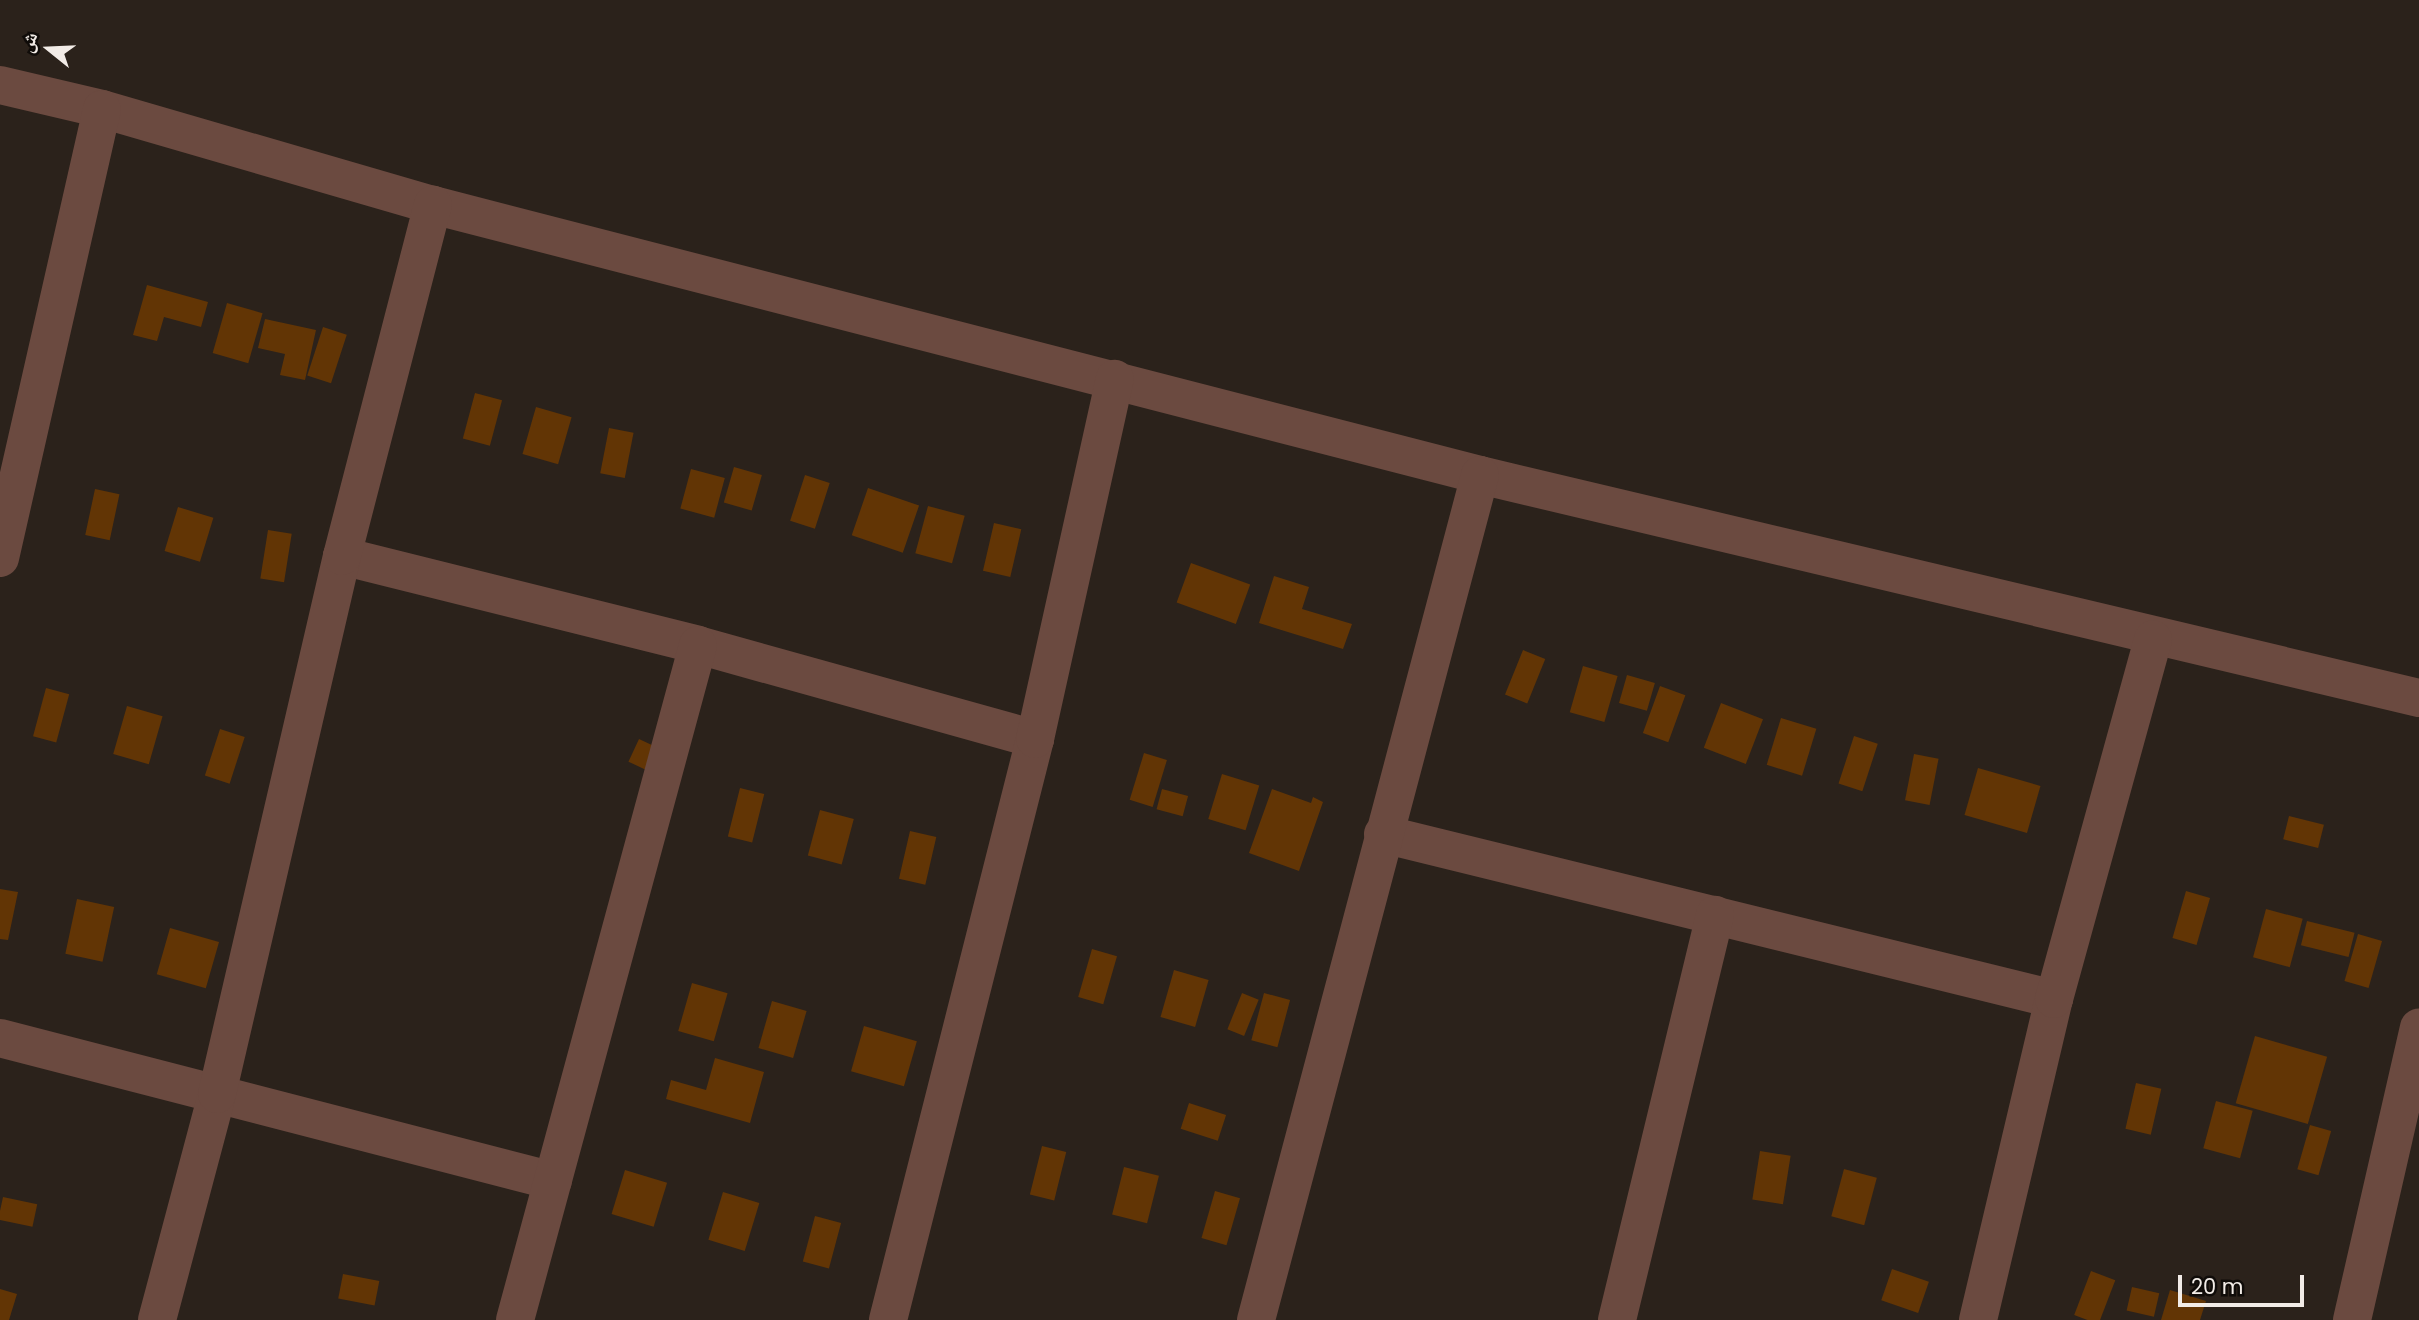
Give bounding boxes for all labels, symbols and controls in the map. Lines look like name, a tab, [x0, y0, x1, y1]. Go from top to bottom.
north arrow	[14, 14, 84, 84]
text: ش	[13, 29, 45, 56]
scale bar	[2181, 1260, 2307, 1304]
text: 20 m	[2191, 1272, 2244, 1301]

